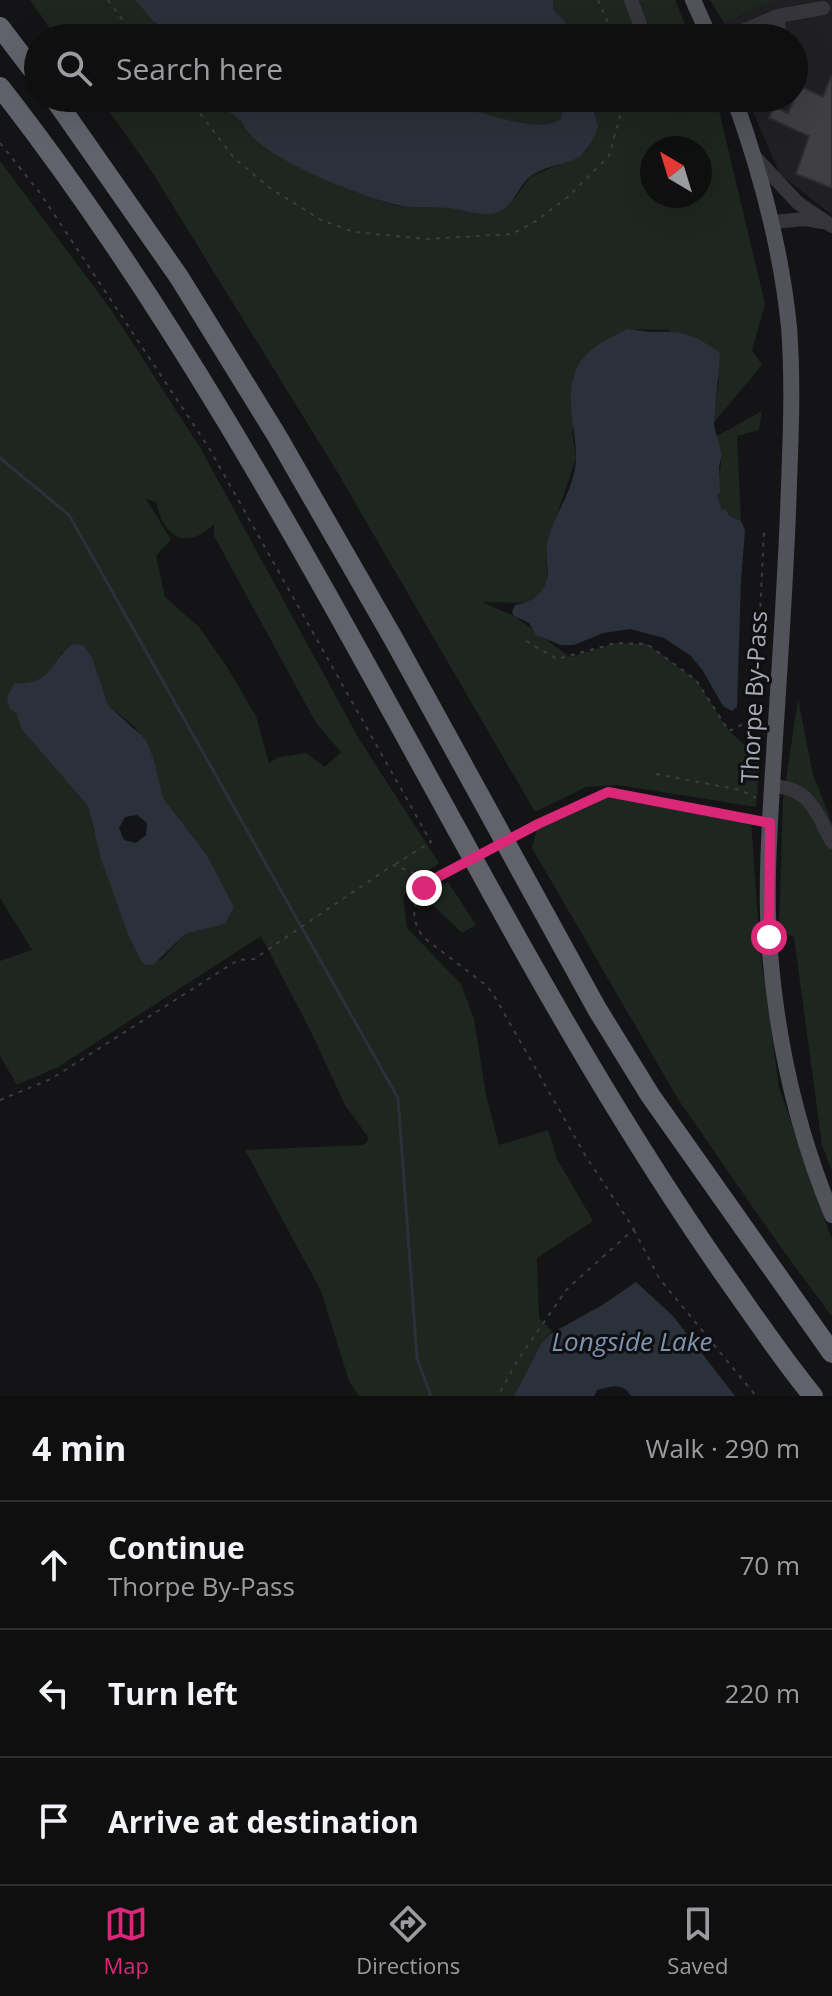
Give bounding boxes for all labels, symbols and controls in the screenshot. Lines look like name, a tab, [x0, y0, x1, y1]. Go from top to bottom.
search box	[24, 24, 808, 112]
icon: search	[52, 46, 96, 90]
text: Search here	[116, 48, 283, 89]
north arrow	[640, 136, 712, 208]
street label: Thorpe By-Pass	[732, 610, 774, 784]
route end	[406, 870, 442, 906]
route start	[751, 919, 787, 955]
water label: Longside Lake	[552, 1323, 712, 1359]
text: 4 min	[32, 1425, 126, 1471]
text: Walk · 290 m	[646, 1430, 800, 1466]
text: Continue	[108, 1527, 245, 1568]
icon: ahead	[32, 1543, 76, 1587]
text: 70 m	[739, 1547, 800, 1583]
text: Thorpe By-Pass	[108, 1568, 295, 1604]
icon: left	[32, 1671, 76, 1715]
text: Turn left	[108, 1673, 238, 1714]
text: 220 m	[725, 1675, 800, 1711]
icon: arrive	[32, 1799, 76, 1843]
text: Arrive at destination	[108, 1801, 419, 1842]
tab: Map	[104, 1902, 149, 1980]
tab: Directions	[356, 1902, 460, 1980]
tab: Saved	[667, 1902, 728, 1980]

